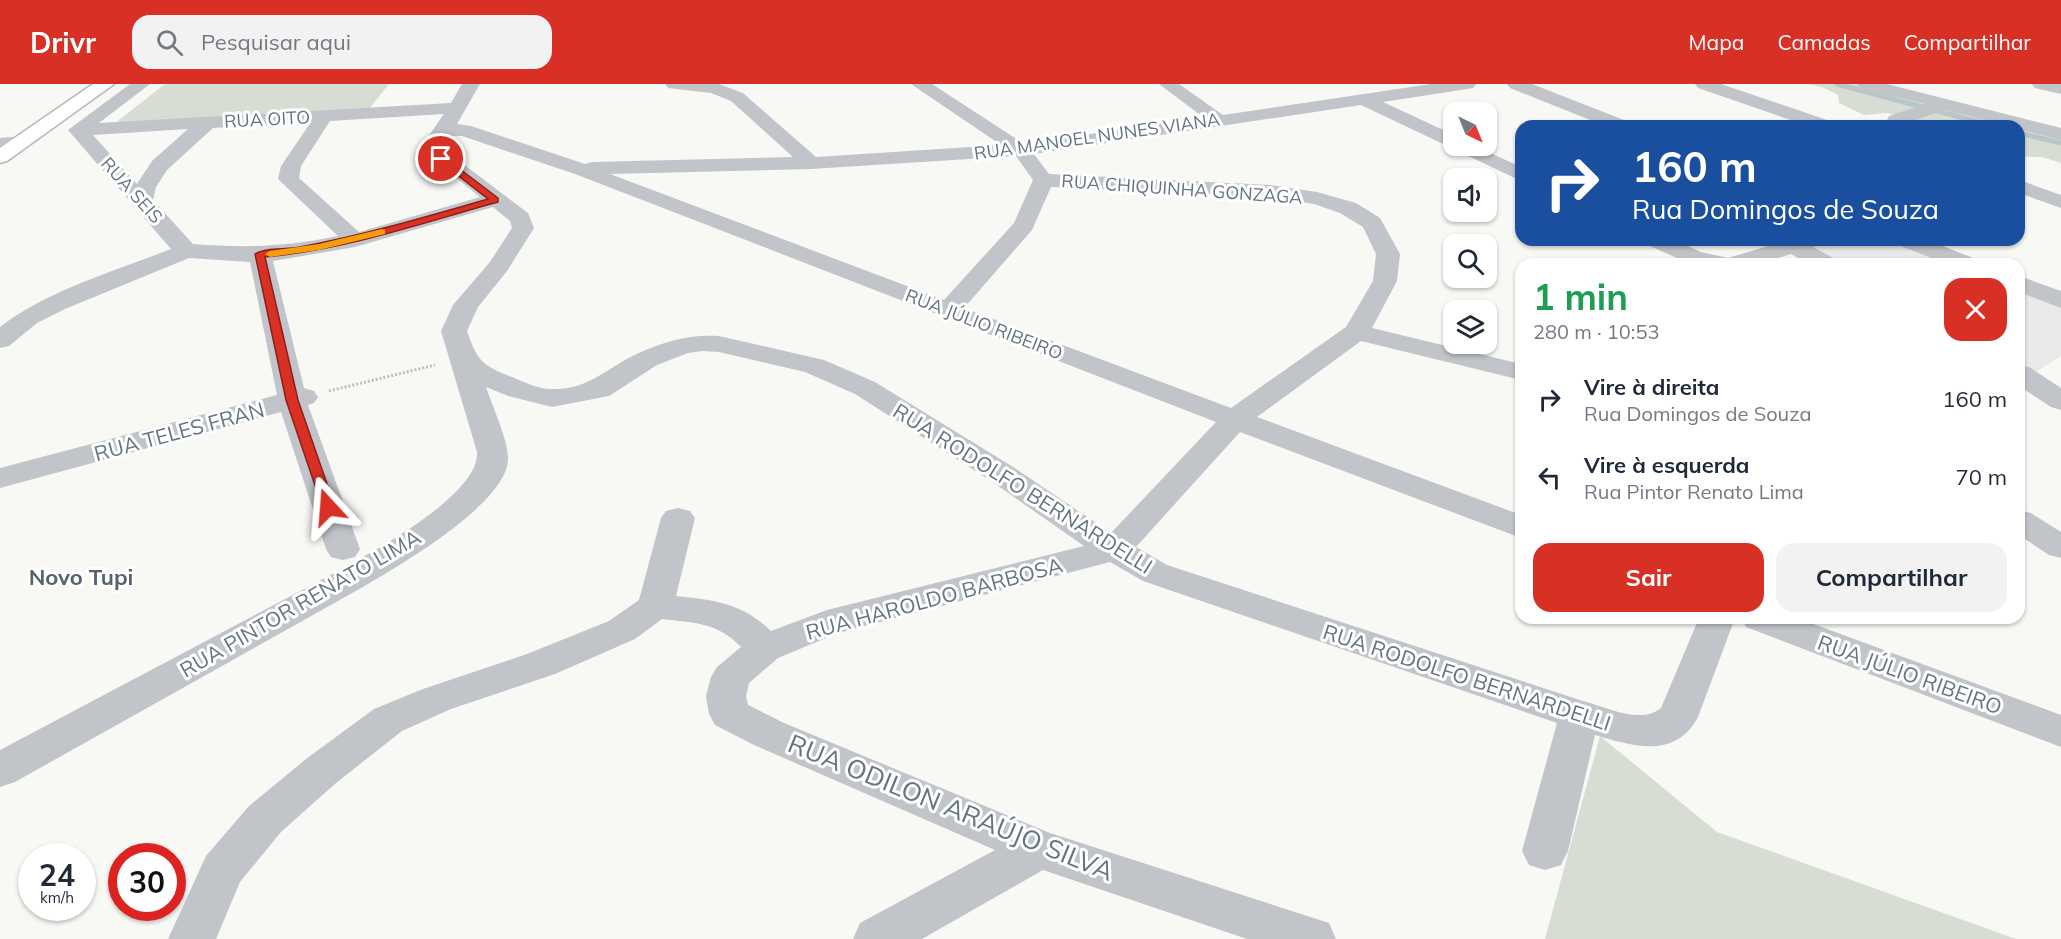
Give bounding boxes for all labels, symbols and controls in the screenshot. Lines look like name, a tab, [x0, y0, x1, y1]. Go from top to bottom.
search box	[132, 15, 552, 69]
text: Drivr	[30, 25, 96, 60]
icon: search	[153, 26, 186, 59]
text: Pesquisar aqui	[201, 28, 351, 56]
text: Mapa	[1689, 29, 1744, 55]
text: Camadas	[1777, 29, 1871, 55]
text: Compartilhar	[1904, 29, 2031, 55]
north arrow	[1443, 102, 1497, 156]
map controls	[1443, 102, 1497, 354]
street label: RUA OITO	[223, 105, 311, 133]
street label: RUA MANOEL NUNES VIANA	[973, 107, 1221, 165]
pin	[415, 133, 466, 184]
text: 160 m	[1632, 140, 1757, 193]
icon: arrive	[424, 142, 457, 175]
icon: right	[1533, 144, 1611, 222]
street label: RUA SEIS	[96, 152, 168, 228]
button: sound	[1443, 168, 1497, 222]
street label: RUA CHIQUINHA GONZAGA	[1061, 169, 1303, 209]
text: Rua Domingos de Souza	[1632, 192, 1939, 226]
button: search	[1443, 234, 1497, 288]
text: 1 min	[1533, 274, 1628, 319]
button: close	[1944, 278, 2007, 341]
street label: RUA JÚLIO RIBEIRO	[902, 283, 1066, 365]
button: layers	[1443, 300, 1497, 354]
text: 280 m · 10:53	[1533, 319, 1659, 344]
text: Vire à direita	[1584, 373, 1719, 401]
icon: right	[1533, 383, 1566, 416]
text: 160 m	[1942, 385, 2007, 413]
street label: RUA TELES FRAN	[91, 396, 267, 466]
street label: RUA RODOLFO BERNARDELLI	[888, 397, 1158, 579]
text: Rua Domingos de Souza	[1584, 401, 1811, 426]
text: Vire à esquerda	[1584, 451, 1749, 479]
icon: left	[1533, 461, 1566, 494]
text: 70 m	[1956, 463, 2007, 491]
position arrow	[296, 475, 360, 539]
text: Rua Pintor Renato Lima	[1584, 479, 1804, 504]
street label: RUA PINTOR RENATO LIMA	[175, 523, 425, 683]
button: Sair	[1533, 543, 1764, 612]
button: Compartilhar	[1776, 543, 2007, 612]
street label: RUA HAROLDO BARBOSA	[803, 551, 1066, 645]
district label: Novo Tupi	[29, 563, 133, 591]
street label: RUA RODOLFO BERNARDELLI	[1320, 618, 1614, 736]
street label: RUA JÚLIO RIBEIRO	[1814, 629, 2006, 719]
street label: RUA ODILON ARAÚJO SILVA	[783, 726, 1119, 888]
speed limit sign: 30	[108, 843, 186, 921]
text: 24	[39, 856, 75, 894]
text: km/h	[40, 888, 74, 907]

